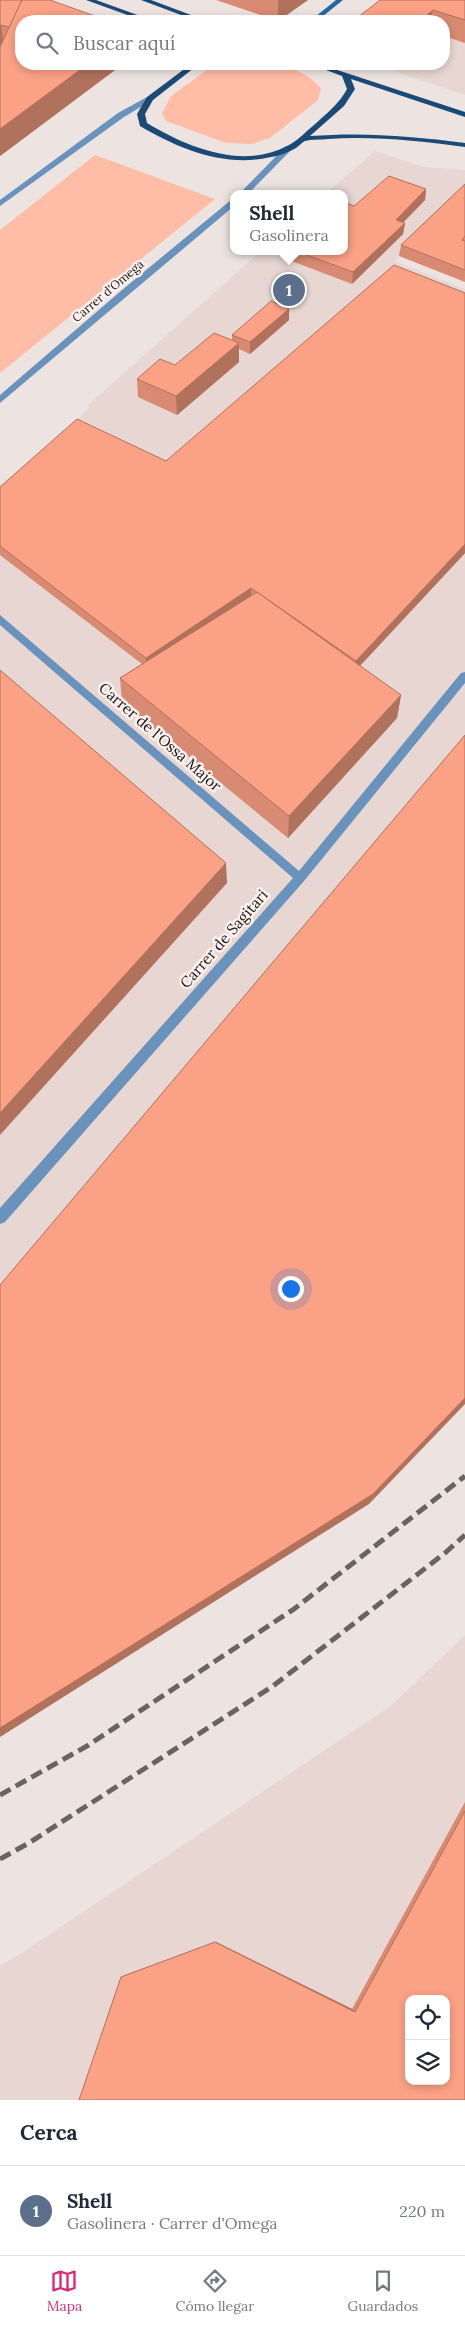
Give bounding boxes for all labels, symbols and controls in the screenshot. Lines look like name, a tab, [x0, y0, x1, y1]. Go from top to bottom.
search box	[15, 15, 450, 70]
icon: search	[33, 29, 61, 57]
text: Buscar aquí	[73, 31, 175, 55]
popup	[230, 190, 348, 255]
text: Shell	[249, 201, 294, 225]
text: Gasolinera	[249, 225, 329, 245]
street label: Carrer d'Omega	[69, 256, 147, 325]
pin: 1	[273, 271, 305, 309]
street label: Carrer de l'Ossa Major	[95, 678, 226, 795]
street label: Carrer de Sagitari	[176, 886, 272, 992]
your location	[278, 1276, 304, 1302]
map controls	[405, 1995, 450, 2085]
button: locate	[405, 1995, 450, 2040]
button: layers	[405, 2040, 450, 2085]
text: Cerca	[20, 2119, 78, 2146]
text: Shell	[67, 2189, 112, 2213]
text: 1	[33, 2201, 39, 2221]
text: 220 m	[399, 2201, 445, 2221]
text: Gasolinera · Carrer d'Omega	[67, 2213, 278, 2233]
tab: Mapa	[47, 2267, 82, 2315]
tab: Cómo llegar	[176, 2267, 254, 2315]
tab: Guardados	[347, 2267, 418, 2315]

